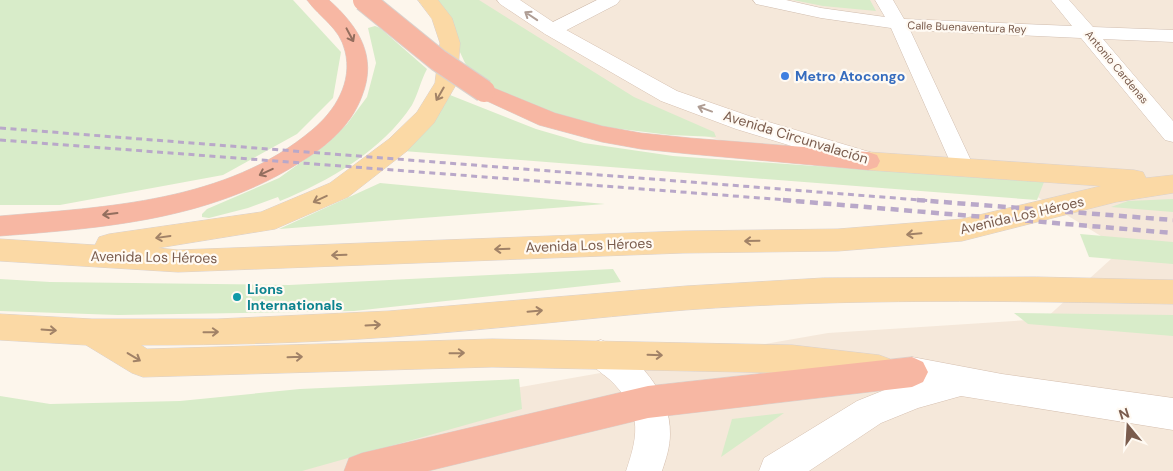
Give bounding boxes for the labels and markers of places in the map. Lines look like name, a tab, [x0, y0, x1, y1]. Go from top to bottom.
place label: Metro Atocongo	[795, 67, 905, 85]
marker: Metro Atocongo	[779, 70, 791, 82]
place label: Lions Internationals	[247, 280, 343, 314]
marker: Lions Internationals	[231, 291, 243, 303]

